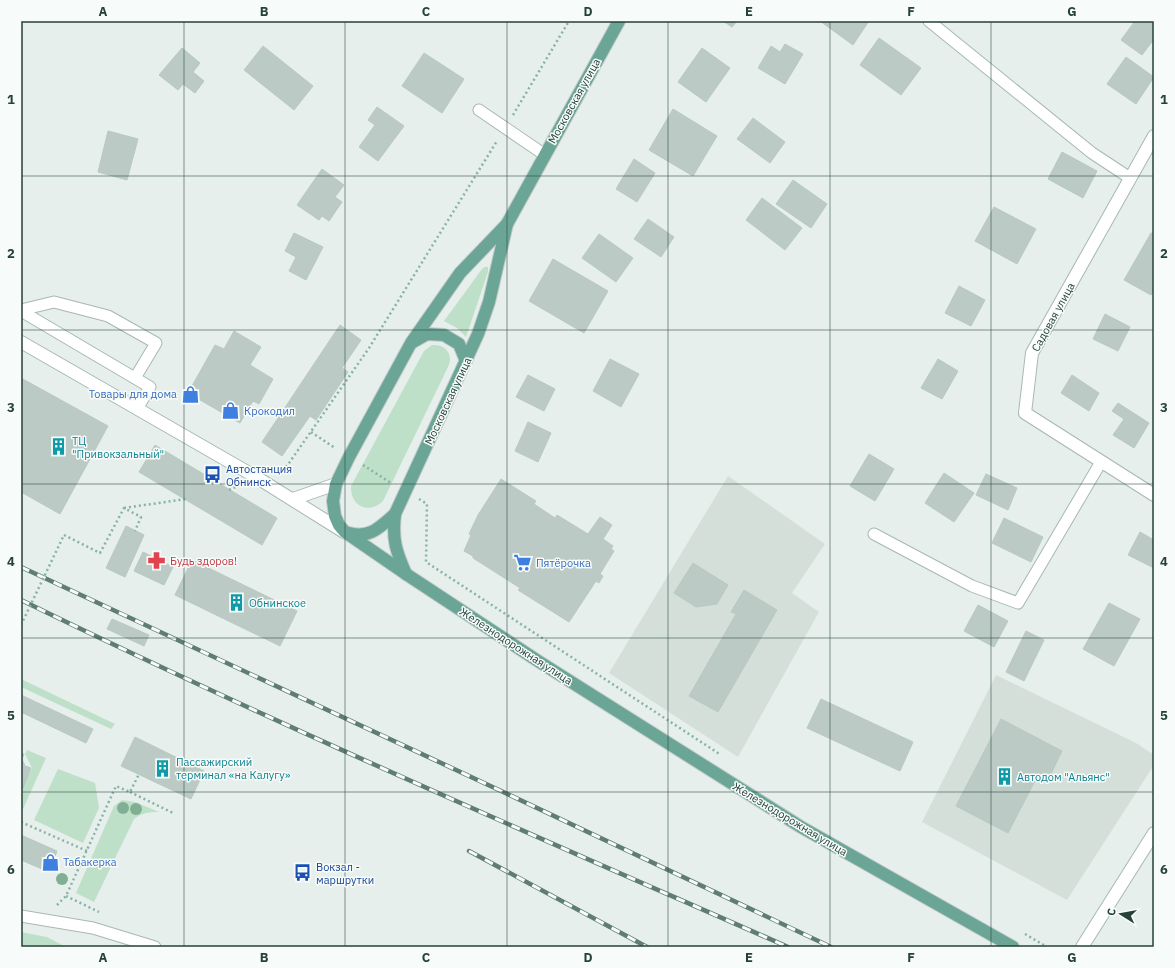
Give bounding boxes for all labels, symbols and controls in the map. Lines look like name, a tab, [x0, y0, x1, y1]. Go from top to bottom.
text: A	[99, 3, 108, 20]
text: B	[260, 3, 269, 20]
text: C	[422, 3, 431, 20]
text: D	[583, 3, 593, 20]
text: E	[745, 3, 753, 20]
text: F	[907, 3, 915, 20]
text: G	[1067, 3, 1077, 20]
street label: Московская улица	[545, 56, 603, 146]
text: 1	[7, 91, 15, 108]
text: 1	[1160, 91, 1168, 108]
text: 2	[7, 245, 15, 262]
text: 2	[1160, 245, 1168, 262]
street label: Садовая улица	[1028, 280, 1078, 354]
street label: Московская улица	[422, 355, 474, 447]
shop icon: Товары для дома	[180, 384, 200, 404]
place label: Товары для дома	[89, 387, 177, 401]
text: 3	[7, 399, 15, 416]
text: 3	[1160, 399, 1168, 416]
shop icon: Крокодил	[221, 401, 241, 421]
place label: Крокодил	[244, 404, 295, 418]
place label: ТЦ "Привокзальный"	[72, 434, 164, 461]
building icon: ТЦ "Привокзальный"	[49, 437, 69, 457]
place label: Автостанция Обнинск	[226, 462, 292, 489]
bus stop icon: Автостанция Обнинск	[203, 465, 223, 485]
pharmacy icon: Будь здоров!	[147, 551, 167, 571]
text: 4	[7, 553, 15, 570]
supermarket icon: Пятёрочка	[513, 553, 533, 573]
text: 4	[1160, 553, 1168, 570]
place label: Будь здоров!	[170, 554, 237, 568]
place label: Пятёрочка	[536, 556, 591, 570]
building icon: Обнинское	[226, 593, 246, 613]
place label: Обнинское	[249, 596, 306, 610]
street label: Железнодорожная улица	[457, 604, 575, 688]
text: 5	[7, 707, 15, 724]
text: 5	[1160, 707, 1168, 724]
place label: Пассажирский терминал «на Калугу»	[176, 755, 291, 782]
building icon: Пассажирский терминал «на Калугу»	[153, 758, 173, 778]
building icon: Автодом "Альянс"	[994, 767, 1014, 787]
place label: Автодом "Альянс"	[1017, 770, 1110, 784]
street label: Железнодорожная улица	[730, 779, 850, 859]
shop icon: Табакерка	[40, 852, 60, 872]
place label: Табакерка	[63, 855, 117, 869]
place label: Вокзал - маршрутки	[316, 860, 374, 887]
text: 6	[7, 861, 15, 878]
text: 6	[1160, 861, 1168, 878]
bus stop icon: Вокзал - маршрутки	[293, 863, 313, 883]
north arrow	[1101, 894, 1141, 934]
text: С	[1104, 907, 1119, 917]
text: A	[99, 949, 108, 966]
text: B	[260, 949, 269, 966]
text: C	[422, 949, 431, 966]
text: D	[583, 949, 593, 966]
text: E	[745, 949, 753, 966]
text: F	[907, 949, 915, 966]
text: G	[1067, 949, 1077, 966]

